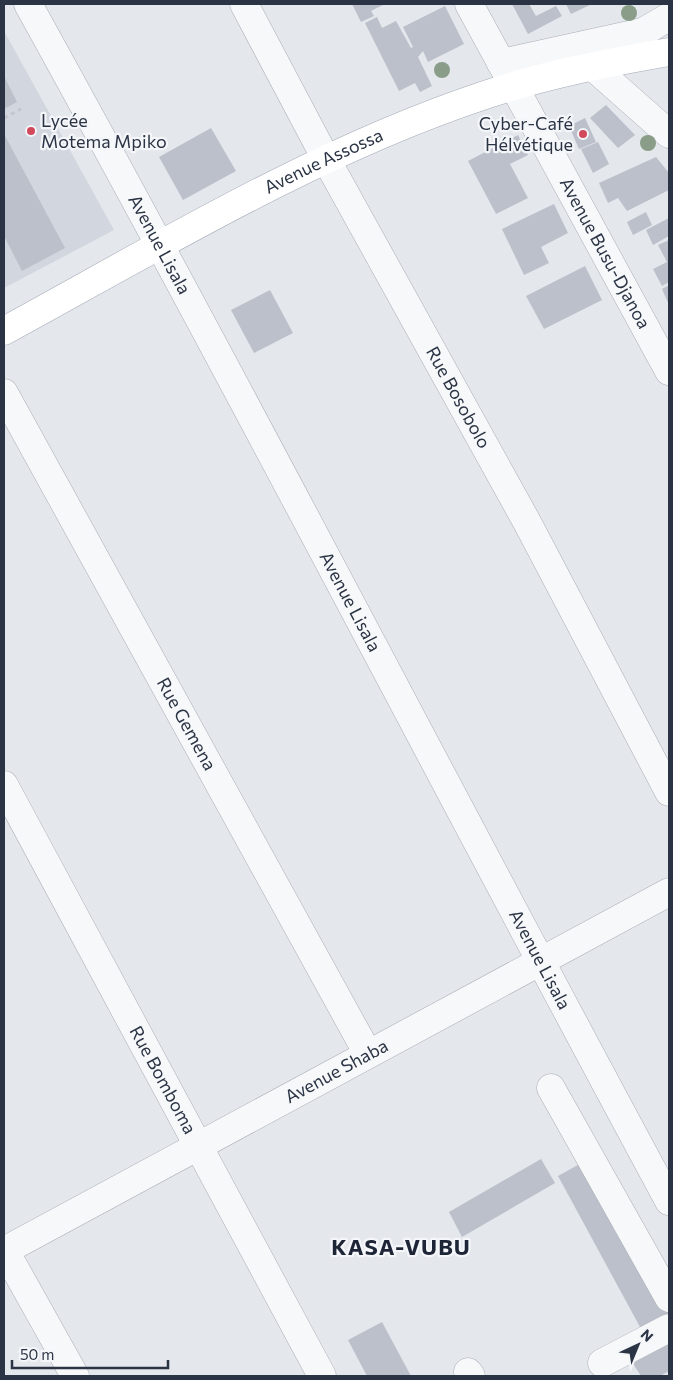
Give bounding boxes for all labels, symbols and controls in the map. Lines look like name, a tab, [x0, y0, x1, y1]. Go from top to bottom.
place label: Lycée Motema Mpiko	[41, 109, 167, 152]
place label: Cyber-Café Hélvétique	[479, 112, 573, 155]
street label: Avenue Assossa	[260, 123, 386, 198]
marker: Lycée Motema Mpiko	[25, 125, 37, 137]
marker: Cyber-Café Hélvétique	[577, 128, 589, 140]
street label: Avenue Busu-Djanoa	[556, 173, 656, 332]
street label: Avenue Lisala	[124, 190, 196, 298]
street label: Rue Bosobolo	[422, 342, 496, 452]
street label: Avenue Lisala	[315, 548, 386, 655]
street label: Rue Gemena	[153, 673, 222, 774]
street label: Avenue Lisala	[505, 905, 576, 1013]
street label: Rue Bomboma	[126, 1022, 202, 1137]
street label: Avenue Shaba	[281, 1034, 391, 1107]
district label: KASA-VUBU	[331, 1233, 471, 1260]
north arrow	[613, 1320, 663, 1370]
text: N	[638, 1326, 657, 1345]
scale bar	[12, 1338, 169, 1370]
text: 50 m	[20, 1345, 54, 1363]

